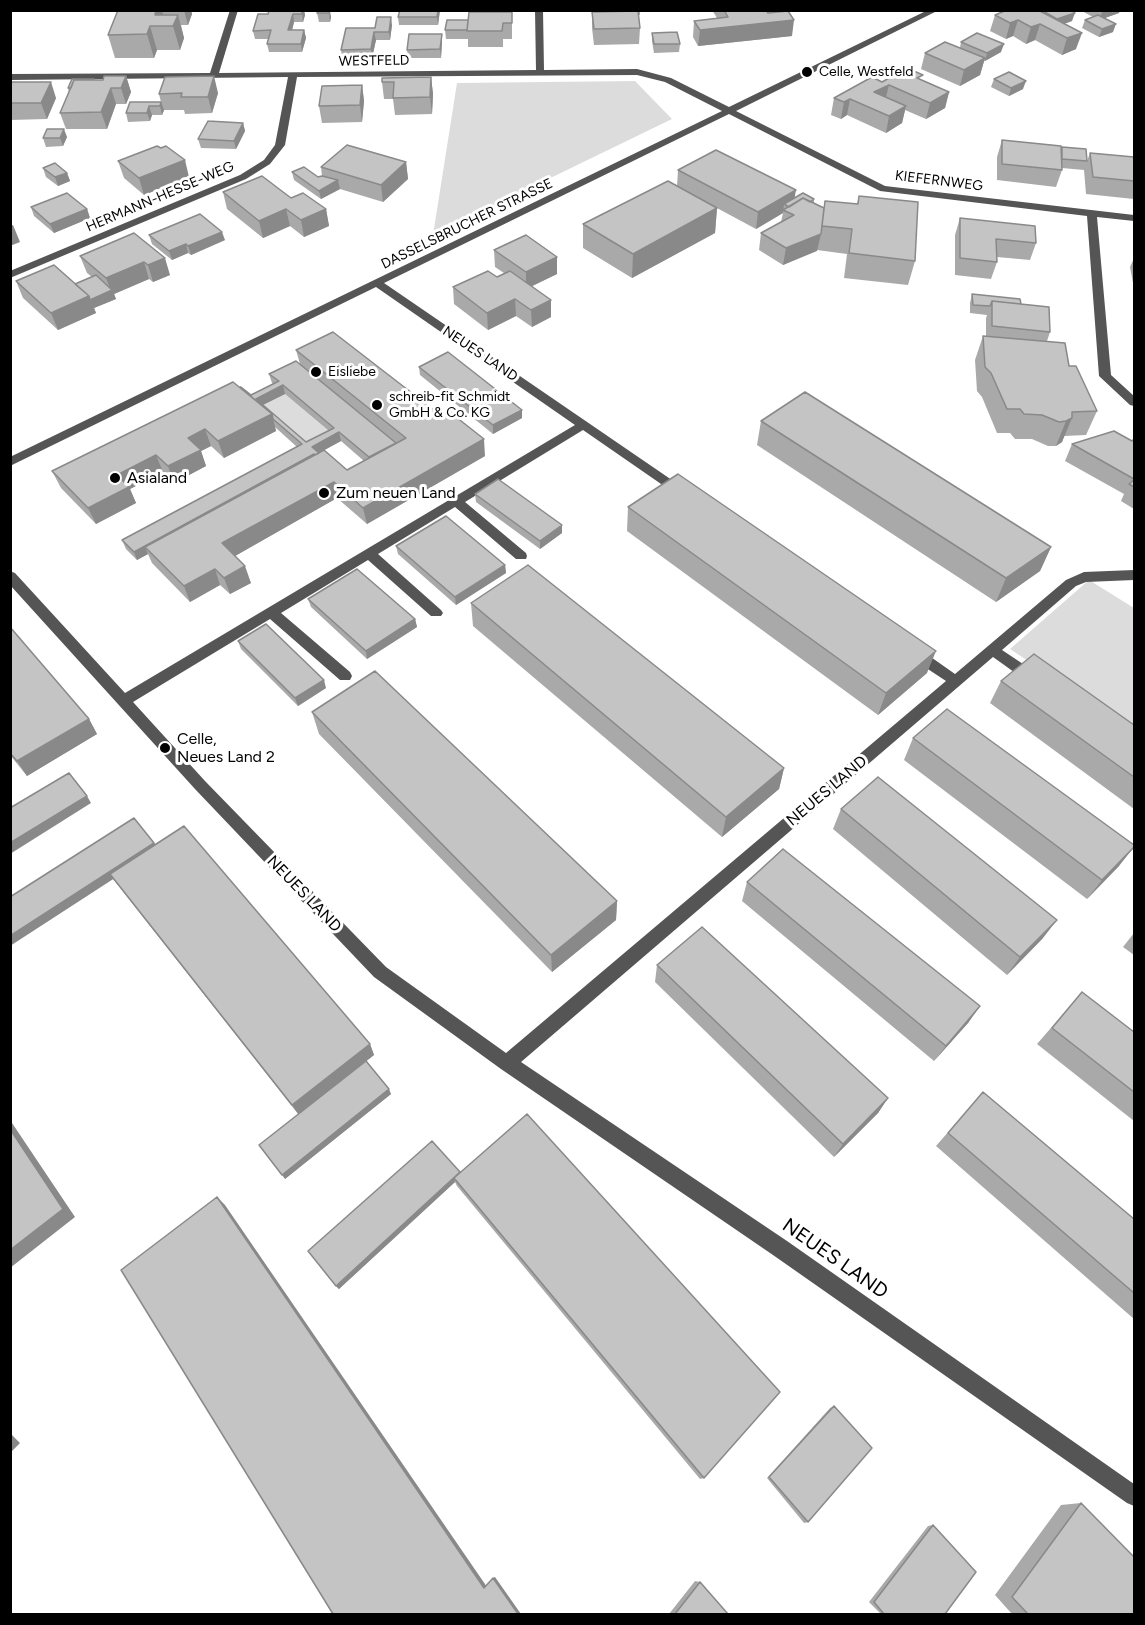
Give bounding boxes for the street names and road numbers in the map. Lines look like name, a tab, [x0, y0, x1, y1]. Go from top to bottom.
street label: WESTFELD	[338, 52, 410, 70]
street label: HERMANN-HESSE-WEG	[84, 158, 236, 236]
street label: KIEFERNWEG	[894, 167, 984, 195]
street label: DASSELSBRUCHER STRASSE	[378, 175, 556, 273]
street label: NEUES LAND	[439, 323, 521, 385]
street label: NEUES LAND	[783, 752, 871, 830]
street label: NEUES LAND	[263, 852, 345, 936]
street label: NEUES LAND	[777, 1214, 893, 1304]

